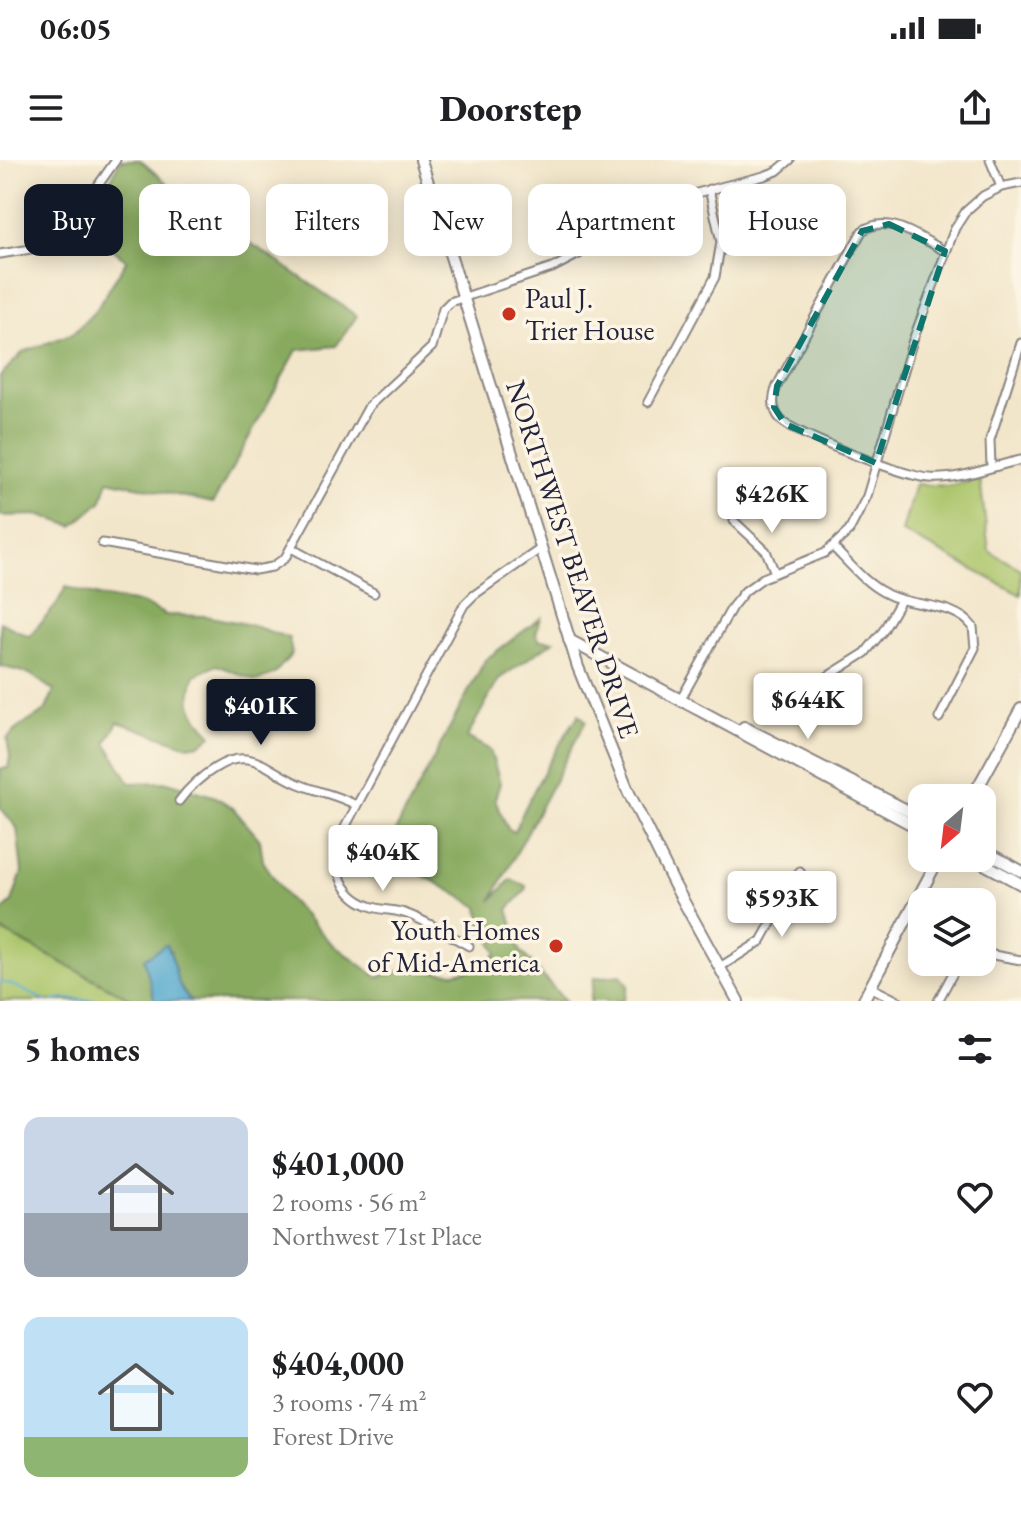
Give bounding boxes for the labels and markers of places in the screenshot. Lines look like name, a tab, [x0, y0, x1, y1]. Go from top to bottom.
place label: Paul J. Trier House	[525, 280, 654, 348]
marker: Paul J. Trier House	[500, 305, 518, 323]
pin: $426K	[716, 467, 828, 535]
pin: $644K	[752, 673, 864, 741]
pin: $401K	[205, 679, 317, 747]
pin: $404K	[327, 825, 439, 893]
pin: $593K	[726, 871, 838, 939]
place label: Youth Homes of Mid-America	[367, 912, 541, 980]
marker: Youth Homes of Mid-America	[547, 937, 565, 955]

